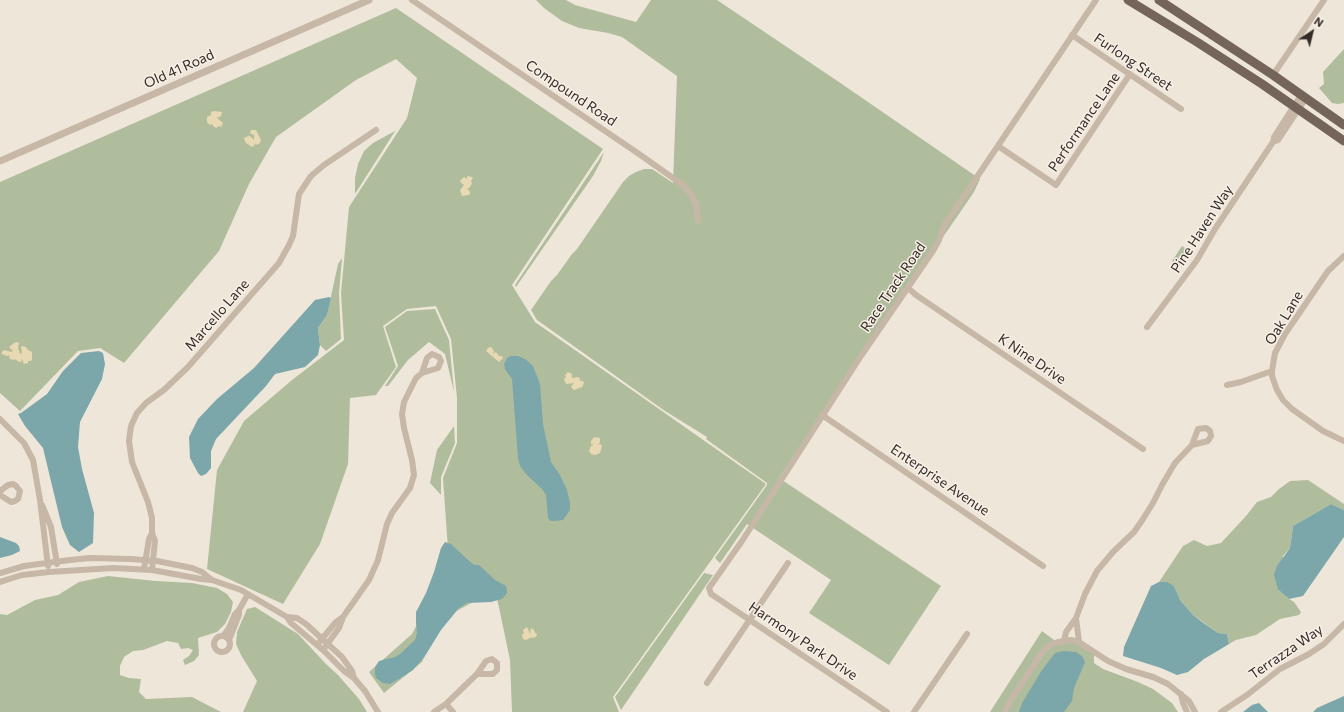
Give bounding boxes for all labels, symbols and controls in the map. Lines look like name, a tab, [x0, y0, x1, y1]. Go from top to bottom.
north arrow	[1292, 12, 1332, 52]
text: N	[1312, 14, 1326, 29]
street label: Furlong Street	[1091, 30, 1175, 94]
street label: Old 41 Road	[141, 46, 217, 92]
street label: Compound Road	[522, 56, 620, 130]
street label: Performance Lane	[1045, 69, 1123, 175]
street label: Pine Haven Way	[1167, 182, 1237, 276]
street label: Race Track Road	[857, 239, 929, 335]
street label: Marcello Lane	[181, 276, 253, 354]
street label: Oak Lane	[1261, 288, 1307, 348]
street label: K Nine Drive	[995, 330, 1069, 388]
street label: Enterprise Avenue	[887, 441, 993, 519]
street label: Harmony Park Drive	[745, 598, 861, 684]
street label: Terrazza Way	[1246, 621, 1326, 683]

